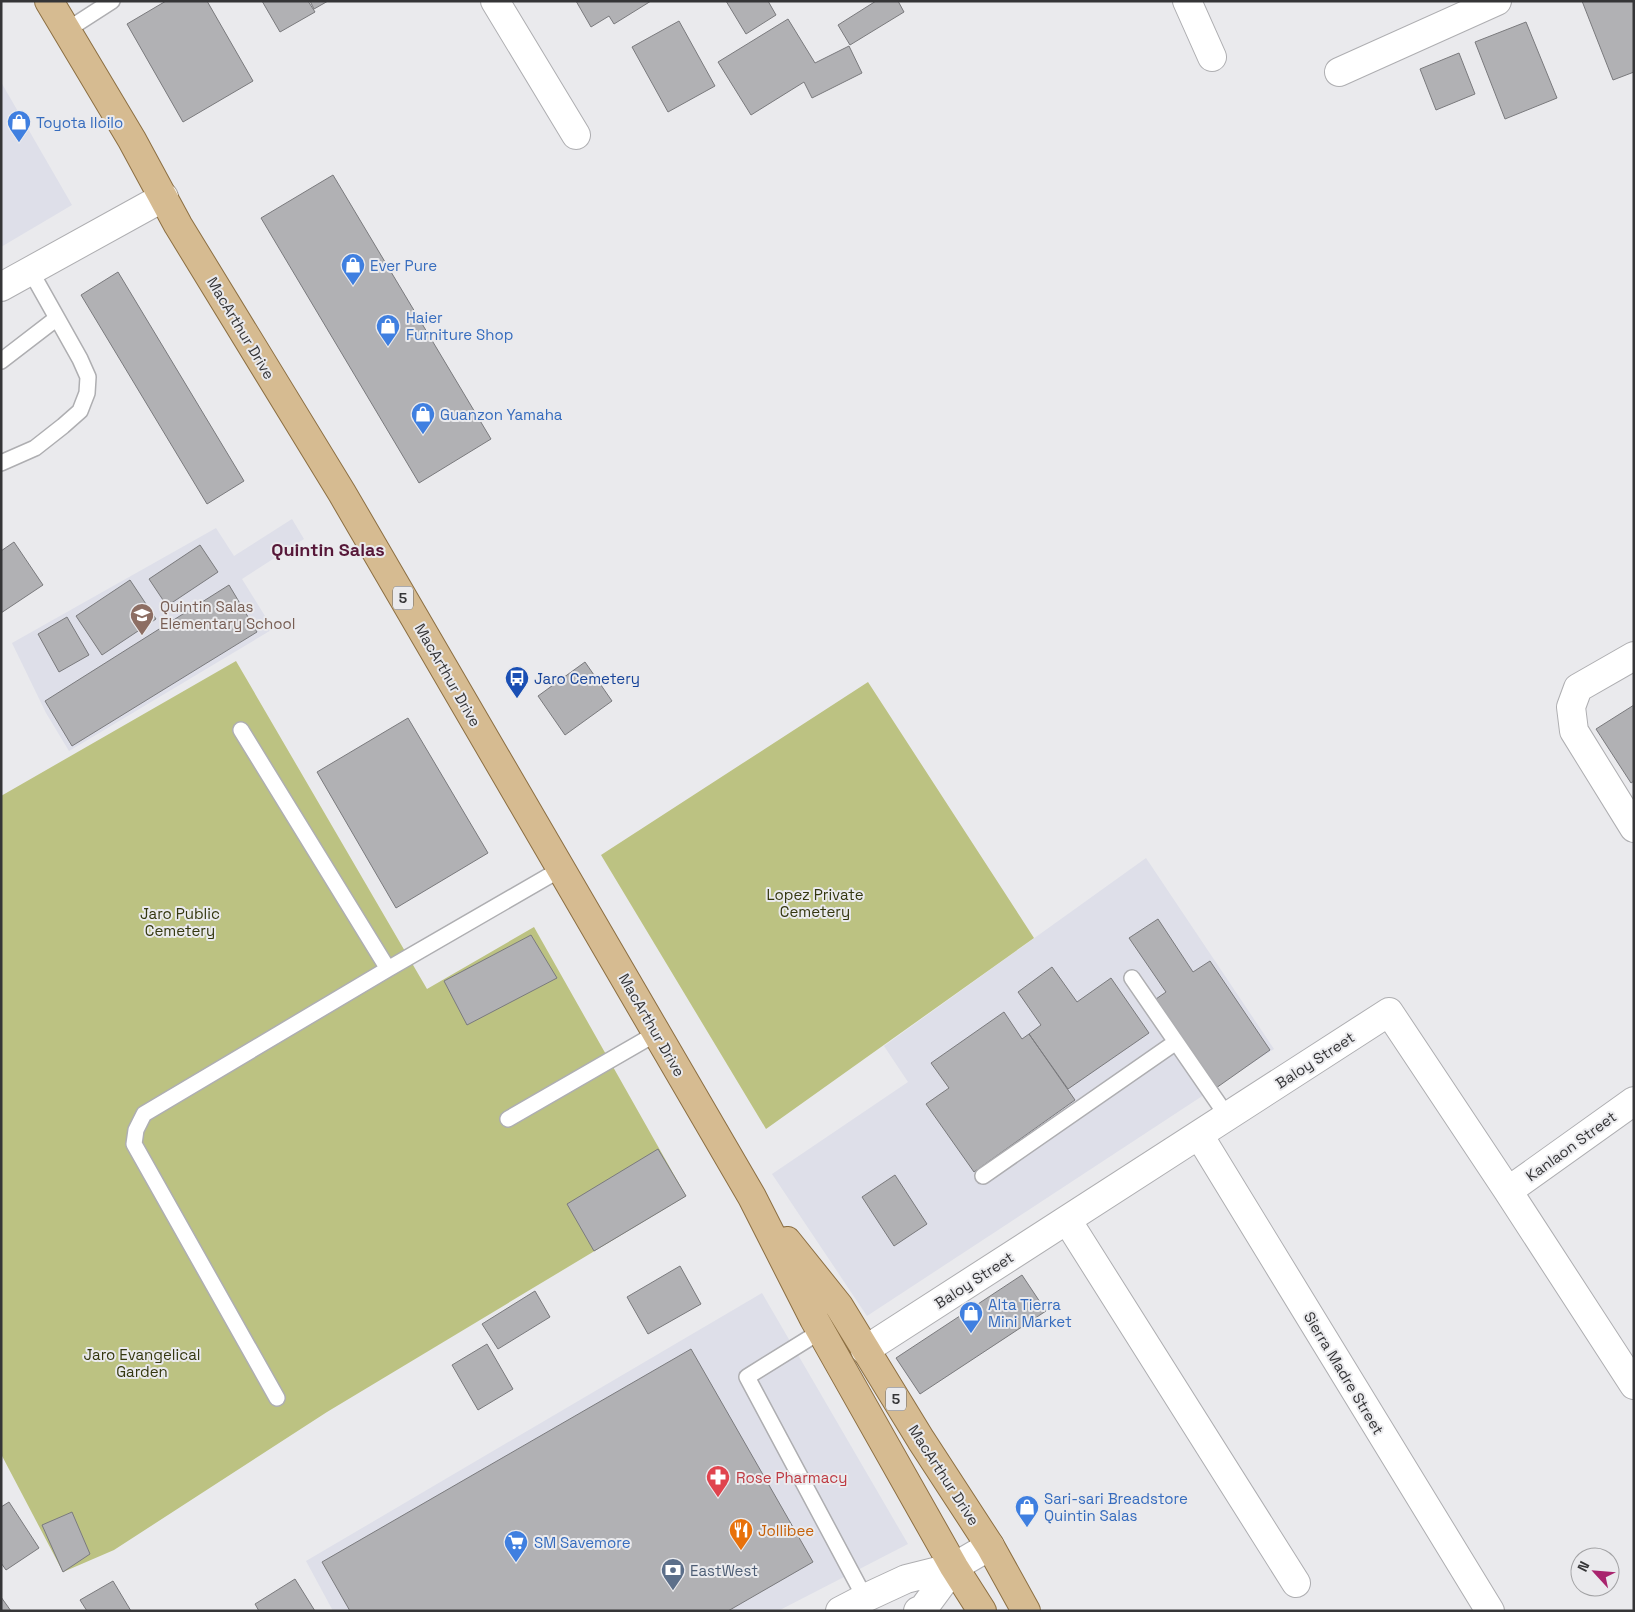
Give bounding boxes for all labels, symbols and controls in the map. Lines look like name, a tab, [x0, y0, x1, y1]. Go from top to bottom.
shop icon: Toyota Iloilo	[6, 109, 32, 143]
place label: Toyota Iloilo	[36, 113, 123, 132]
shop icon: Ever Pure	[340, 252, 366, 286]
place label: Ever Pure	[370, 256, 437, 275]
street label: MacArthur Drive	[203, 273, 279, 383]
place label: Haier Furniture Shop	[406, 308, 513, 344]
shop icon: Haier Furniture Shop	[375, 313, 401, 347]
shop icon: Guanzon Yamaha	[410, 401, 436, 435]
place label: Guanzon Yamaha	[440, 405, 563, 424]
district label: Quintin Salas	[271, 538, 385, 561]
road number: 5	[393, 586, 413, 610]
place label: Quintin Salas Elementary School	[160, 597, 296, 633]
school or university icon: Quintin Salas Elementary School	[129, 602, 155, 636]
street label: MacArthur Drive	[411, 620, 485, 730]
bus stop icon: Jaro Cemetery	[504, 665, 530, 699]
place label: Jaro Cemetery	[534, 669, 640, 688]
park label: Lopez Private Cemetery	[766, 885, 864, 921]
park label: Jaro Public Cemetery	[140, 904, 220, 940]
street label: MacArthur Drive	[615, 970, 689, 1080]
street label: Baloy Street	[1272, 1027, 1358, 1093]
street label: Kanlaon Street	[1522, 1107, 1620, 1185]
street label: Baloy Street	[931, 1247, 1017, 1313]
place label: Alta Tierra Mini Market	[988, 1295, 1072, 1331]
shop icon: Alta Tierra Mini Market	[958, 1300, 984, 1334]
street label: Sierra Madre Street	[1300, 1308, 1388, 1438]
park label: Jaro Evangelical Garden	[84, 1345, 200, 1381]
road number: 5	[886, 1388, 906, 1410]
street label: MacArthur Drive	[904, 1421, 984, 1529]
pharmacy icon: Rose Pharmacy	[705, 1464, 731, 1498]
place label: Rose Pharmacy	[736, 1468, 847, 1487]
place label: Sari-sari Breadstore Quintin Salas	[1044, 1489, 1188, 1525]
shop icon: Sari-sari Breadstore Quintin Salas	[1014, 1494, 1040, 1528]
restaurant icon: Jollibee	[728, 1517, 754, 1551]
place label: Jollibee	[758, 1521, 814, 1540]
supermarket icon: SM Savemore	[503, 1529, 529, 1563]
place label: SM Savemore	[534, 1533, 631, 1552]
north arrow	[1570, 1547, 1620, 1597]
bank icon: EastWest	[660, 1557, 686, 1591]
text: N	[1573, 1558, 1593, 1574]
place label: EastWest	[690, 1561, 758, 1580]

